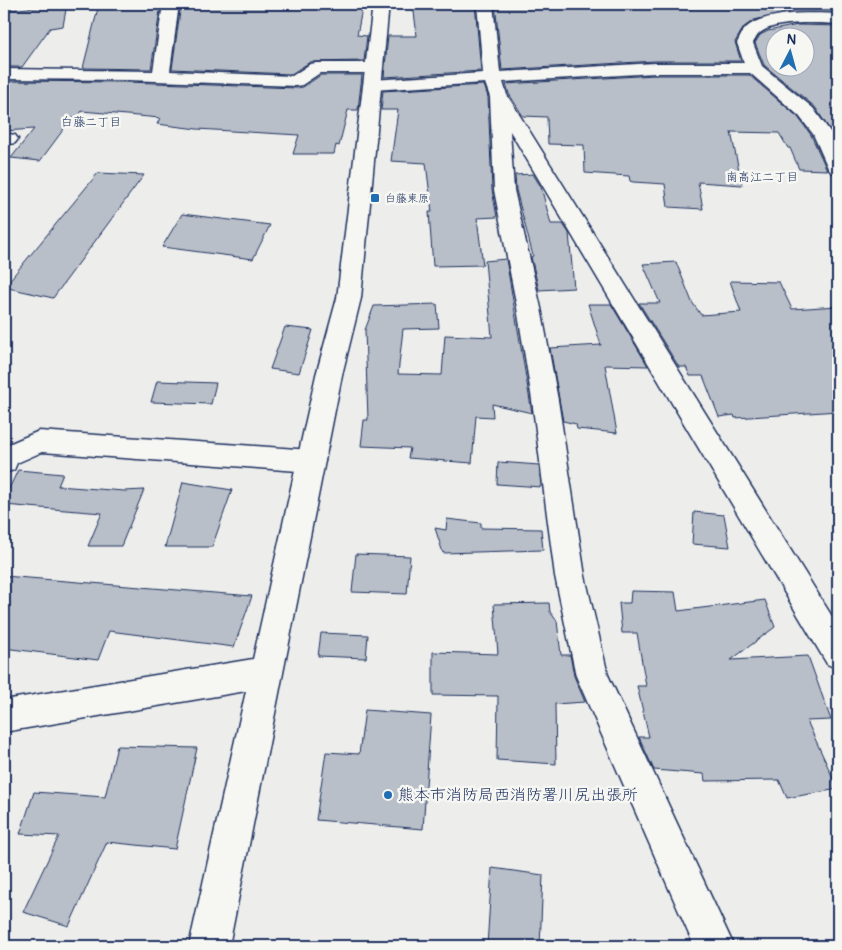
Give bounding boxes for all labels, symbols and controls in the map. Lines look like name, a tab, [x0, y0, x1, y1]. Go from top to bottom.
north arrow	[764, 28, 814, 78]
text: N	[786, 31, 797, 49]
district label: 白藤二丁目	[61, 115, 121, 130]
district label: 南高江二丁目	[726, 170, 798, 185]
marker: 白藤東原	[369, 192, 381, 204]
place label: 白藤東原	[385, 192, 429, 205]
place label: 熊本市消防局西消防署川尻出張所	[398, 785, 638, 805]
marker: 熊本市消防局西消防署川尻出張所	[382, 789, 394, 801]

